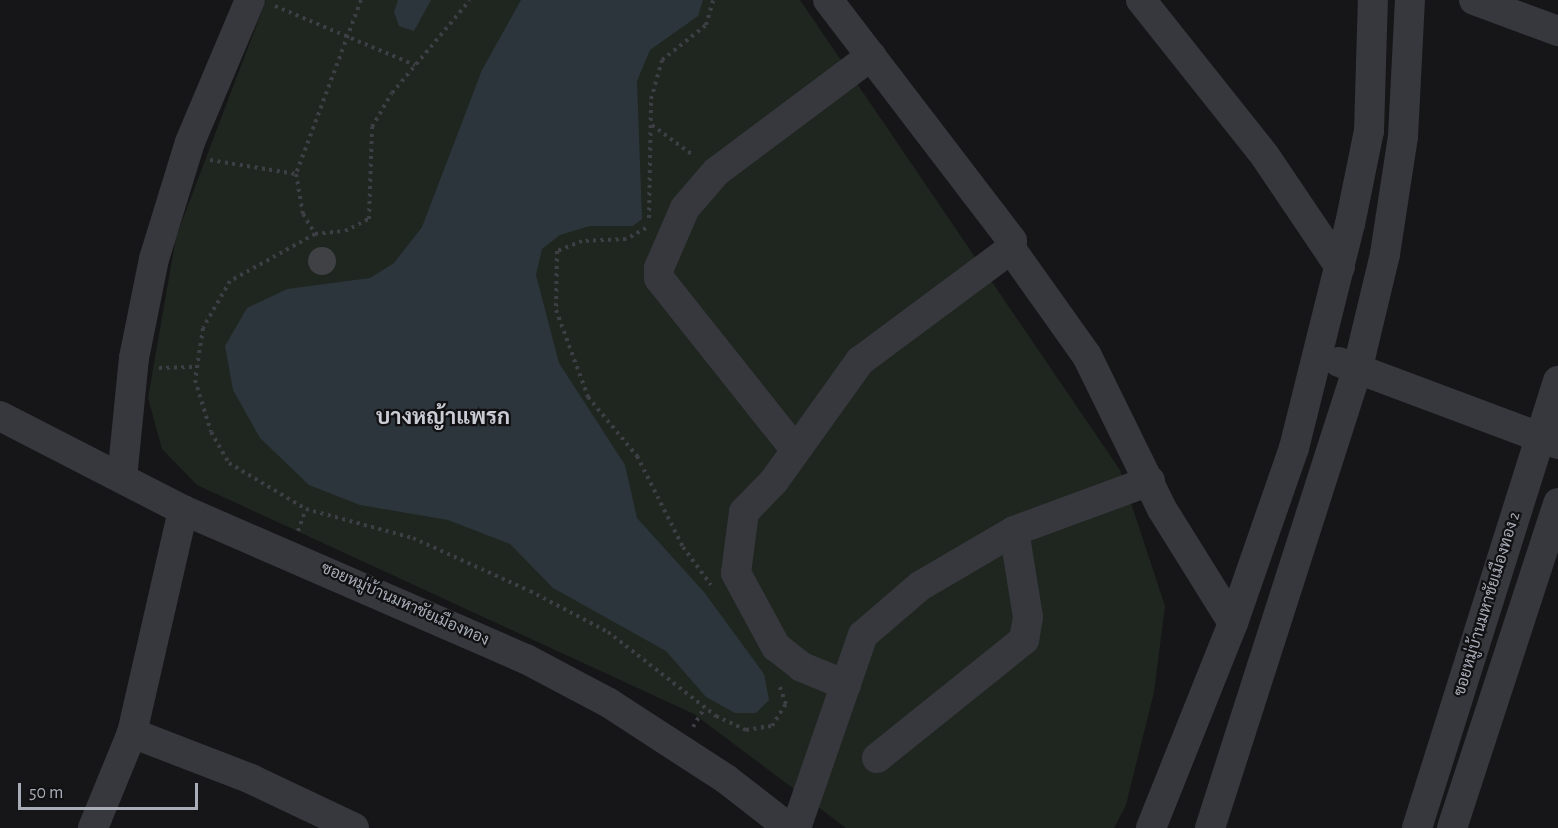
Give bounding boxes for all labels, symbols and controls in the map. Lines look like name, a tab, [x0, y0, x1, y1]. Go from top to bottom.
district label: บางหญ้าแพรก	[376, 405, 510, 431]
street label: ซอยหมู่บ้านมหาชัยเมืองทอง 2	[1450, 509, 1524, 699]
street label: ซอยหมู่บ้านมหาชัยเมืองทอง	[318, 558, 492, 650]
scale bar	[21, 771, 201, 809]
text: 50 m	[29, 784, 63, 802]

